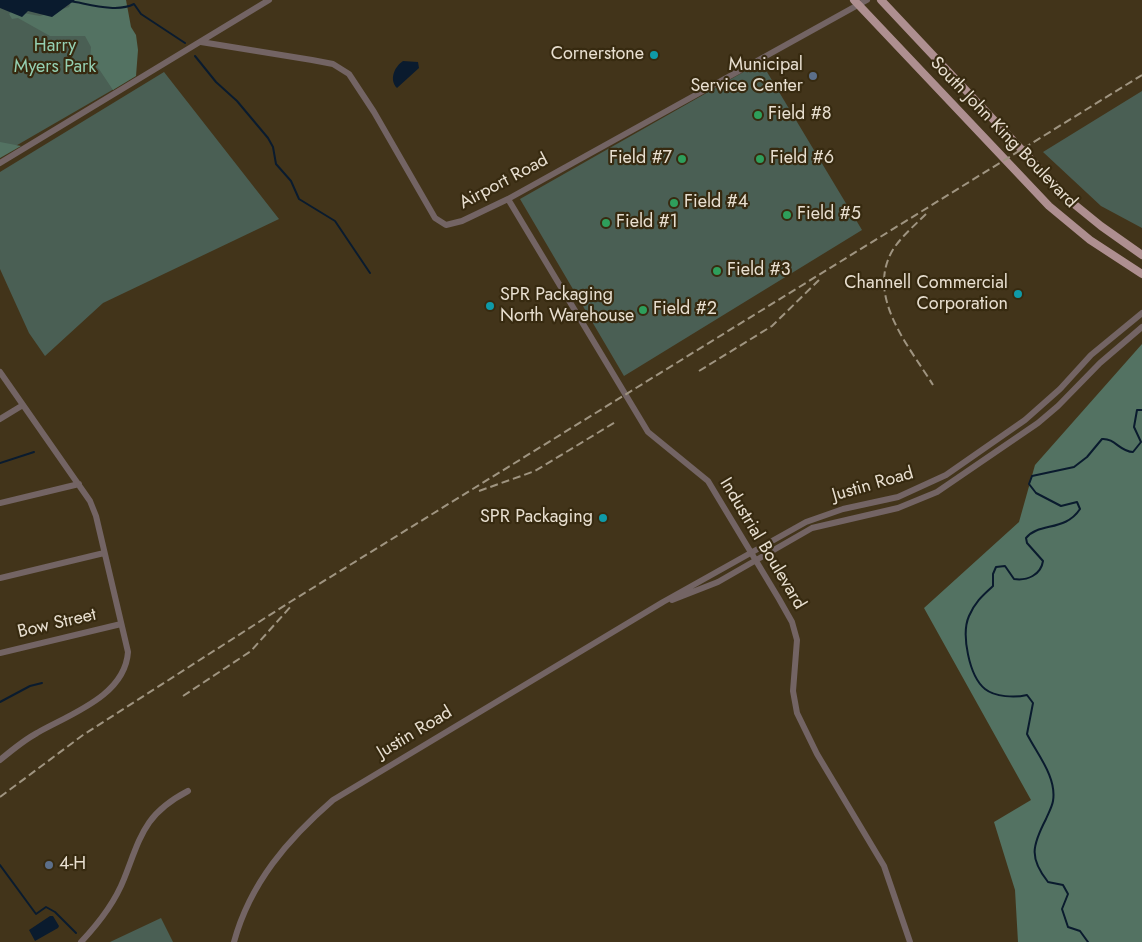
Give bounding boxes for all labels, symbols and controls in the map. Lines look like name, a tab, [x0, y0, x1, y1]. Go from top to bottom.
park label: Harry Myers Park	[14, 36, 96, 78]
place label: Cornerstone	[551, 44, 644, 66]
marker: Cornerstone	[648, 49, 660, 61]
street label: South John King Boulevard	[925, 53, 1081, 213]
place label: Municipal Service Center	[690, 55, 803, 98]
marker: Municipal Service Center	[807, 70, 819, 82]
place label: Field #8	[768, 104, 831, 126]
marker: Field #8	[752, 109, 764, 121]
place label: Field #7	[609, 148, 672, 170]
place label: Field #6	[770, 148, 834, 170]
street label: Airport Road	[456, 150, 552, 214]
marker: Field #7	[676, 153, 688, 165]
marker: Field #6	[754, 153, 766, 165]
place label: Field #4	[684, 192, 748, 214]
marker: Field #4	[668, 197, 680, 209]
place label: Field #5	[797, 204, 861, 226]
marker: Field #5	[781, 209, 793, 221]
place label: Field #1	[616, 212, 678, 234]
marker: Field #1	[600, 217, 612, 229]
place label: Field #3	[727, 260, 790, 282]
marker: Field #3	[711, 265, 723, 277]
place label: Channell Commercial Corporation	[844, 273, 1008, 316]
place label: SPR Packaging North Warehouse	[500, 285, 634, 328]
marker: Channell Commercial Corporation	[1012, 288, 1024, 300]
place label: Field #2	[653, 299, 717, 321]
marker: SPR Packaging North Warehouse	[484, 300, 496, 312]
marker: Field #2	[637, 304, 649, 316]
street label: Justin Road	[830, 463, 916, 507]
street label: Industrial Boulevard	[714, 474, 810, 614]
place label: SPR Packaging	[480, 507, 593, 529]
marker: SPR Packaging	[597, 512, 609, 524]
street label: Bow Street	[16, 604, 98, 644]
street label: Justin Road	[374, 702, 456, 764]
place label: 4-H	[59, 854, 86, 876]
marker: 4-H	[43, 859, 55, 871]

